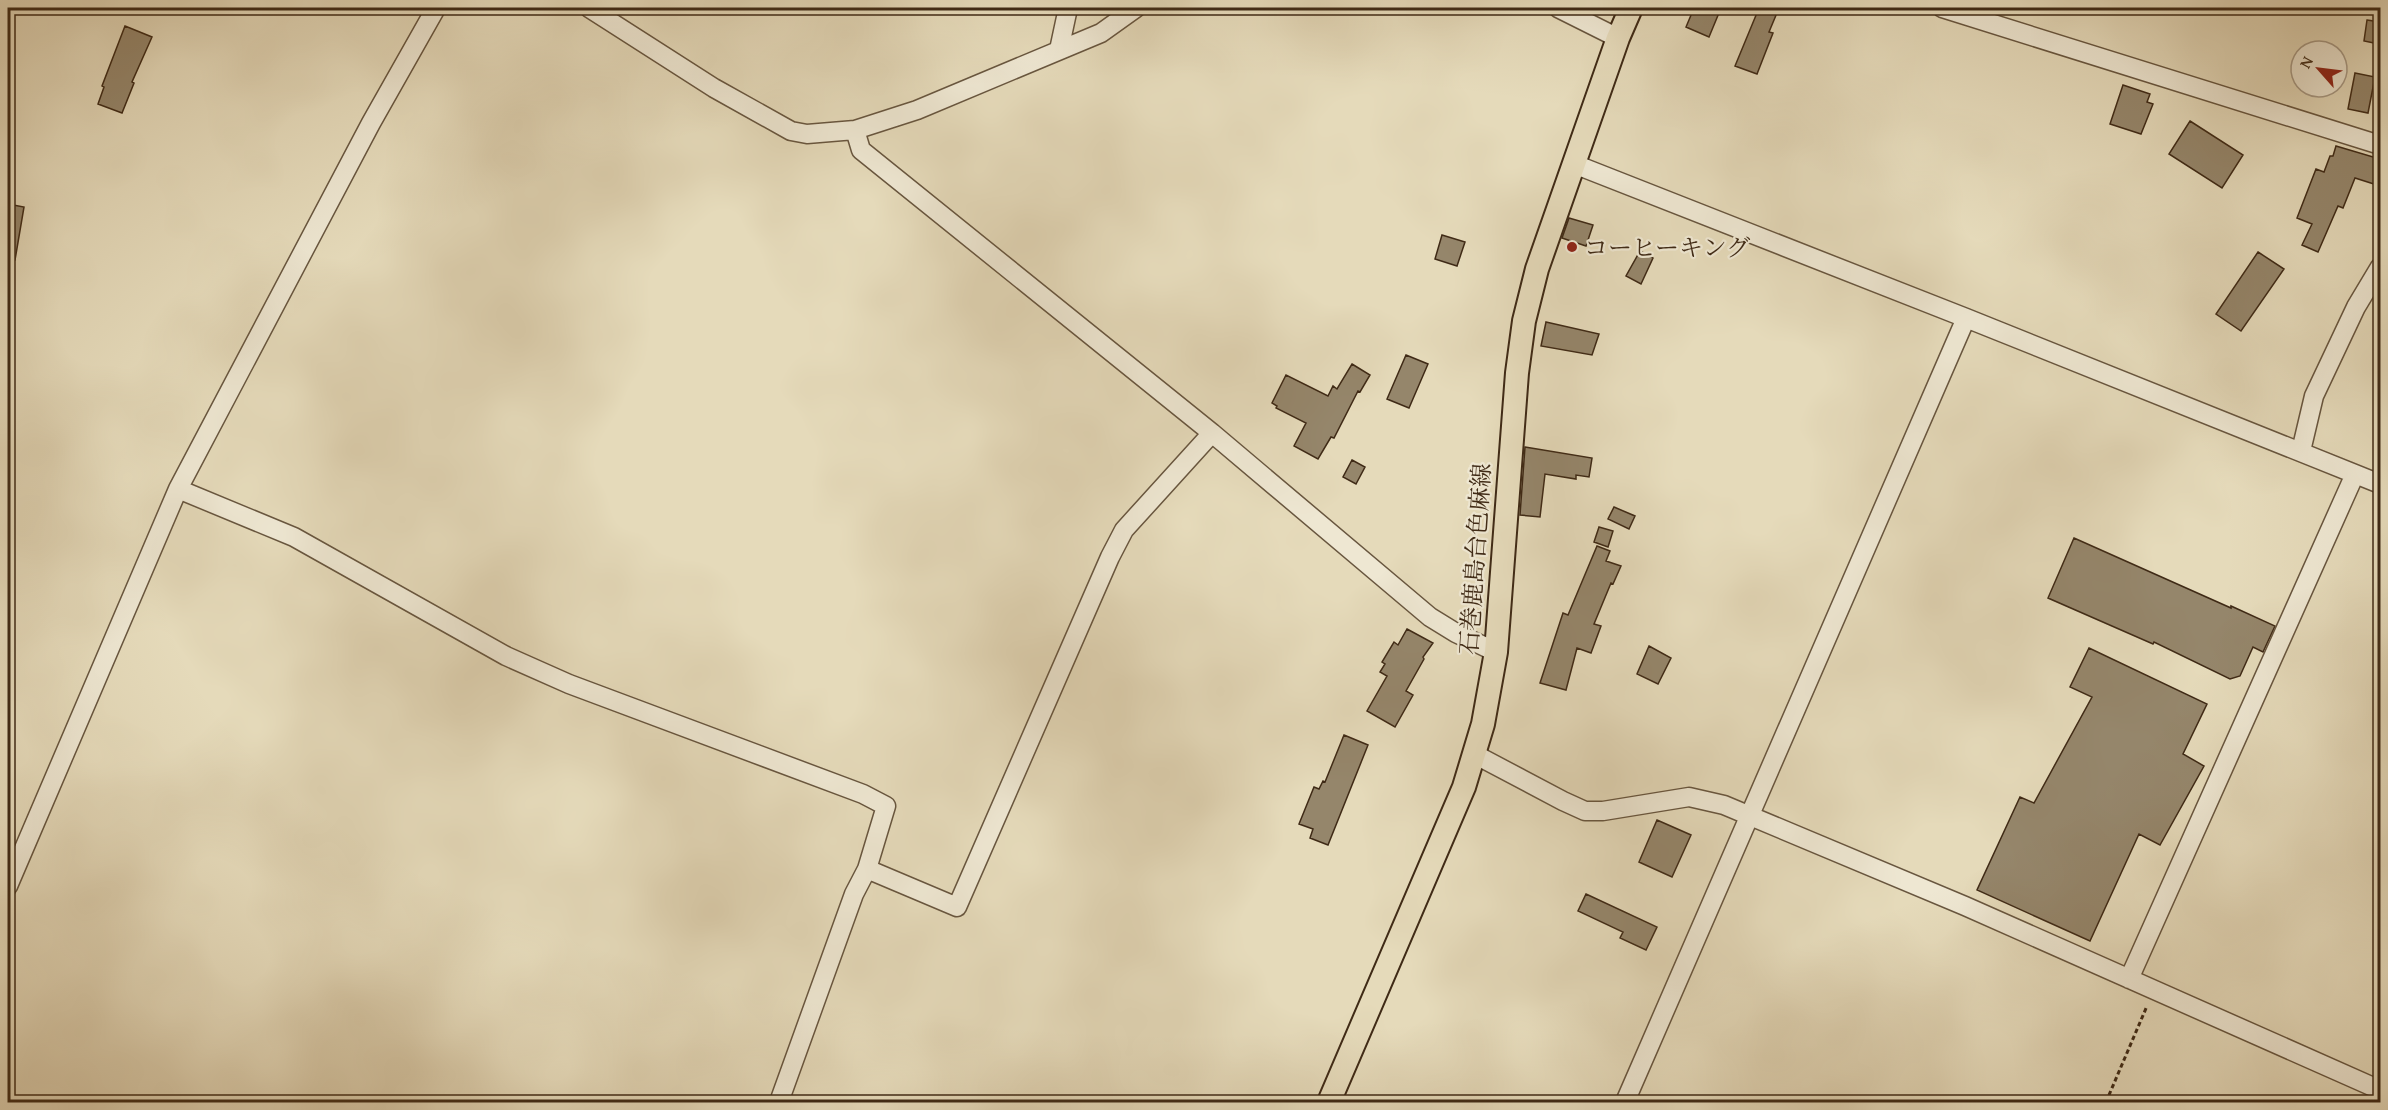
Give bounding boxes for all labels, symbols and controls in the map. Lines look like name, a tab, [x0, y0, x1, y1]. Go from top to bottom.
north arrow	[2289, 39, 2349, 99]
text: N	[2293, 51, 2319, 72]
place label: コーヒーキング	[1584, 230, 1750, 265]
marker: コーヒーキング	[1565, 240, 1579, 254]
street label: 石巻鹿島台色麻線	[1451, 462, 1499, 656]

